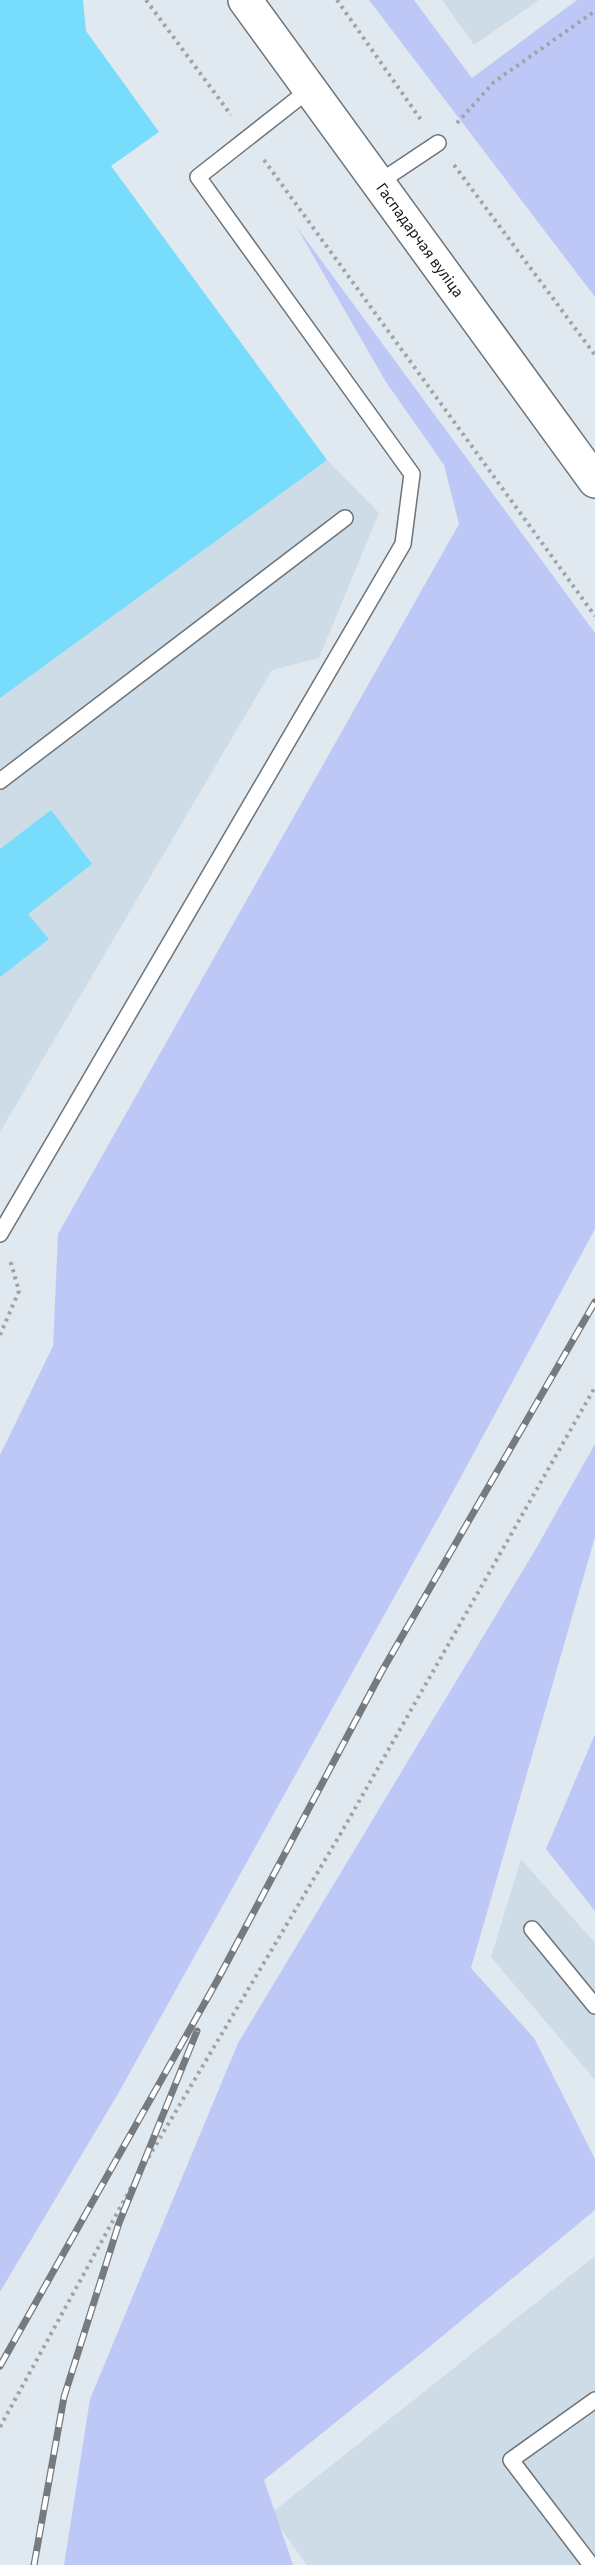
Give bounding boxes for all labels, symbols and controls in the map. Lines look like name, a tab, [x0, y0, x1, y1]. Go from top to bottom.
street label: Гаспадарчая вуліца	[371, 178, 469, 302]

